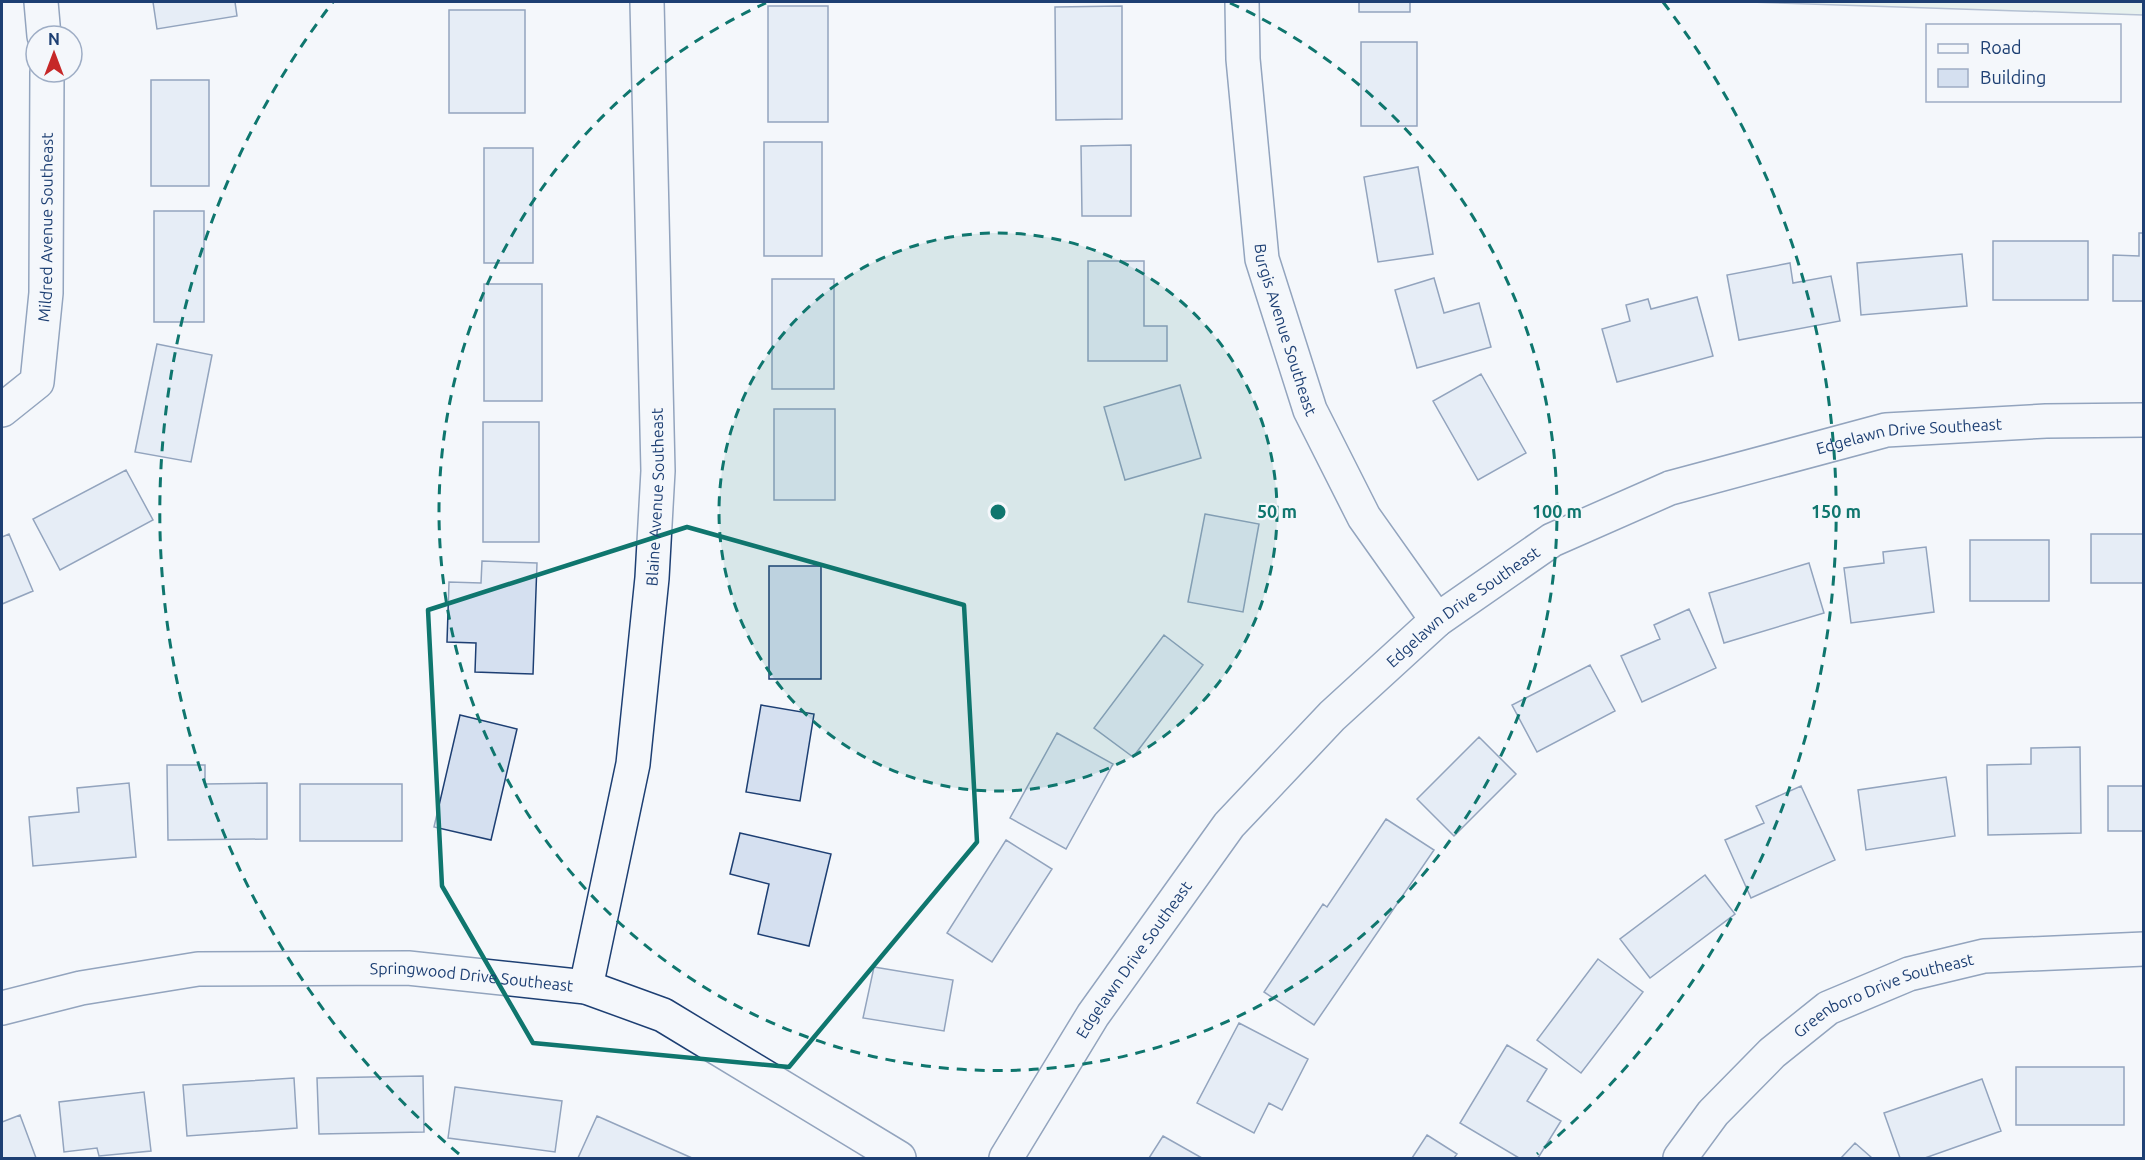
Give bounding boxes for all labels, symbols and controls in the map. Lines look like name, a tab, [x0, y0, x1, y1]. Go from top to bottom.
north arrow	[24, 24, 84, 84]
legend	[1926, 24, 2121, 102]
text: N	[48, 30, 60, 48]
text: Road	[1980, 37, 2022, 57]
text: Building	[1980, 67, 2046, 87]
street label: Mildred Avenue Southeast	[34, 132, 56, 323]
street label: Burgis Avenue Southeast	[1252, 243, 1321, 419]
street label: Blaine Avenue Southeast	[642, 407, 667, 587]
street label: Edgelawn Drive Southeast	[1814, 414, 2003, 457]
text: 50 m	[1257, 501, 1297, 521]
text: 100 m	[1532, 501, 1582, 521]
text: 150 m	[1811, 501, 1861, 521]
centre of rings	[988, 502, 1008, 522]
street label: Edgelawn Drive Southeast	[1383, 542, 1544, 671]
street label: Edgelawn Drive Southeast	[1072, 877, 1195, 1041]
street label: Greenboro Drive Southeast	[1790, 950, 1976, 1041]
street label: Springwood Drive Southeast	[370, 959, 575, 995]

